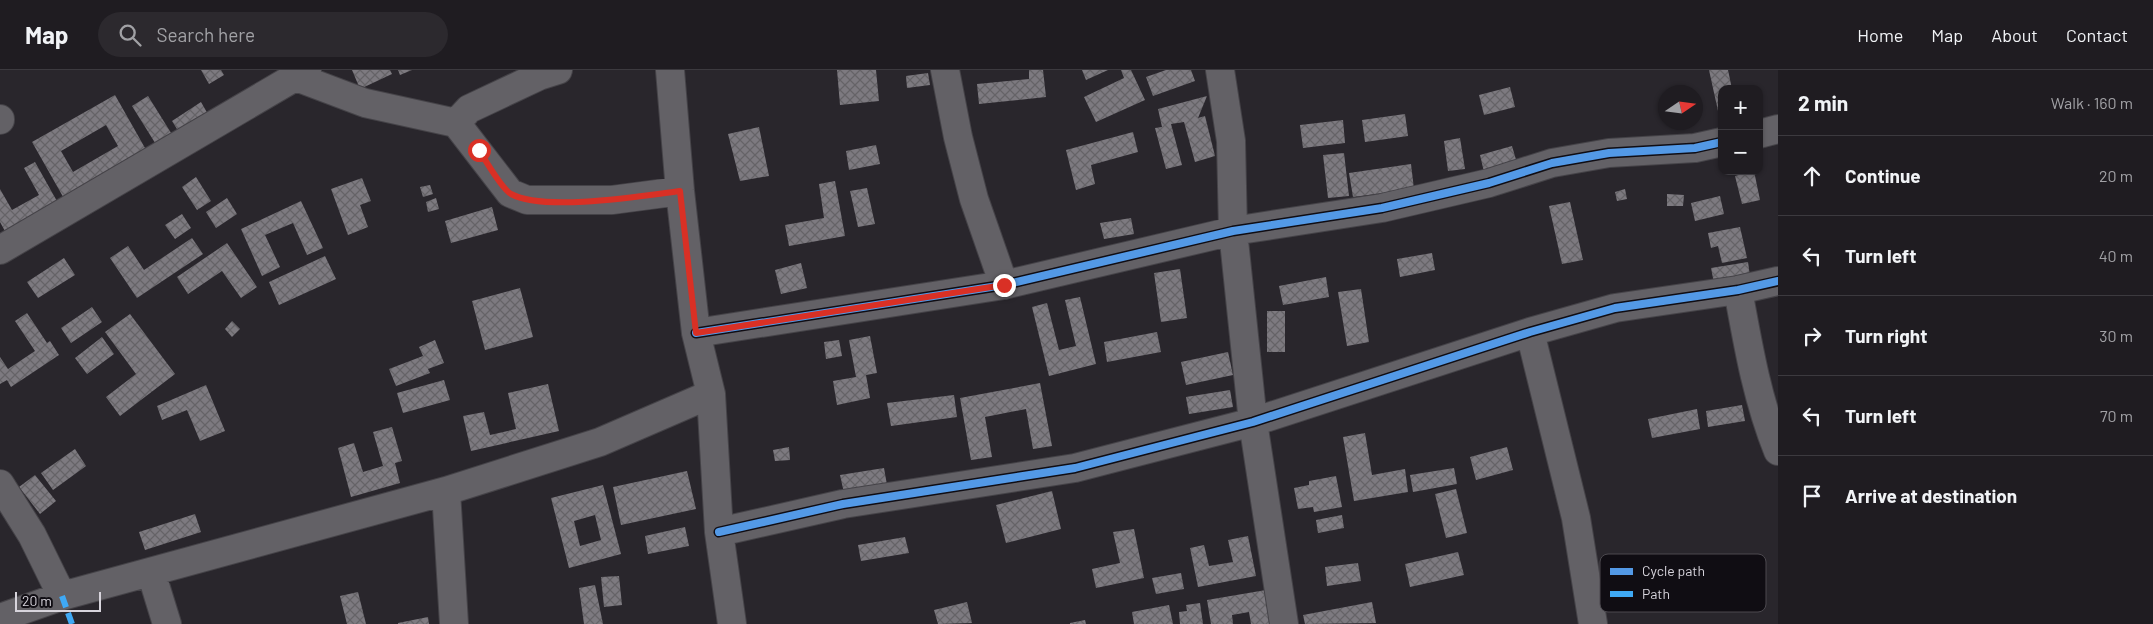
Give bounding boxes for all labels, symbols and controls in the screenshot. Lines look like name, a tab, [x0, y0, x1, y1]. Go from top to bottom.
search box	[98, 12, 448, 57]
text: Map	[25, 20, 68, 49]
icon: search	[116, 21, 144, 49]
text: Search here	[156, 23, 255, 46]
text: Home	[1857, 24, 1903, 46]
text: Map	[1931, 24, 1963, 46]
text: About	[1991, 24, 2038, 46]
text: Contact	[2066, 24, 2128, 46]
north arrow	[1658, 85, 1703, 130]
map controls	[1718, 85, 1763, 175]
button: +	[1718, 85, 1763, 130]
text: 2 min	[1798, 90, 1848, 115]
text: Walk · 160 m	[2051, 93, 2133, 112]
button: −	[1718, 130, 1763, 175]
route start	[468, 139, 491, 162]
icon: ahead	[1798, 162, 1826, 190]
text: Continue	[1845, 164, 1921, 187]
text: 20 m	[2099, 166, 2133, 185]
icon: left	[1798, 242, 1826, 270]
text: Turn left	[1845, 244, 1916, 267]
text: 40 m	[2099, 246, 2133, 265]
route end	[993, 274, 1016, 297]
icon: right	[1798, 322, 1826, 350]
text: Turn right	[1845, 324, 1927, 347]
text: 30 m	[2099, 326, 2133, 345]
icon: left	[1798, 402, 1826, 430]
text: Turn left	[1845, 404, 1916, 427]
text: 70 m	[2100, 406, 2133, 425]
icon: arrive	[1798, 482, 1826, 510]
text: Arrive at destination	[1845, 484, 2017, 507]
legend	[1600, 554, 1766, 612]
text: Cycle path	[1642, 562, 1705, 579]
text: Path	[1642, 585, 1670, 602]
scale bar	[15, 589, 101, 612]
text: 20 m	[22, 592, 52, 609]

